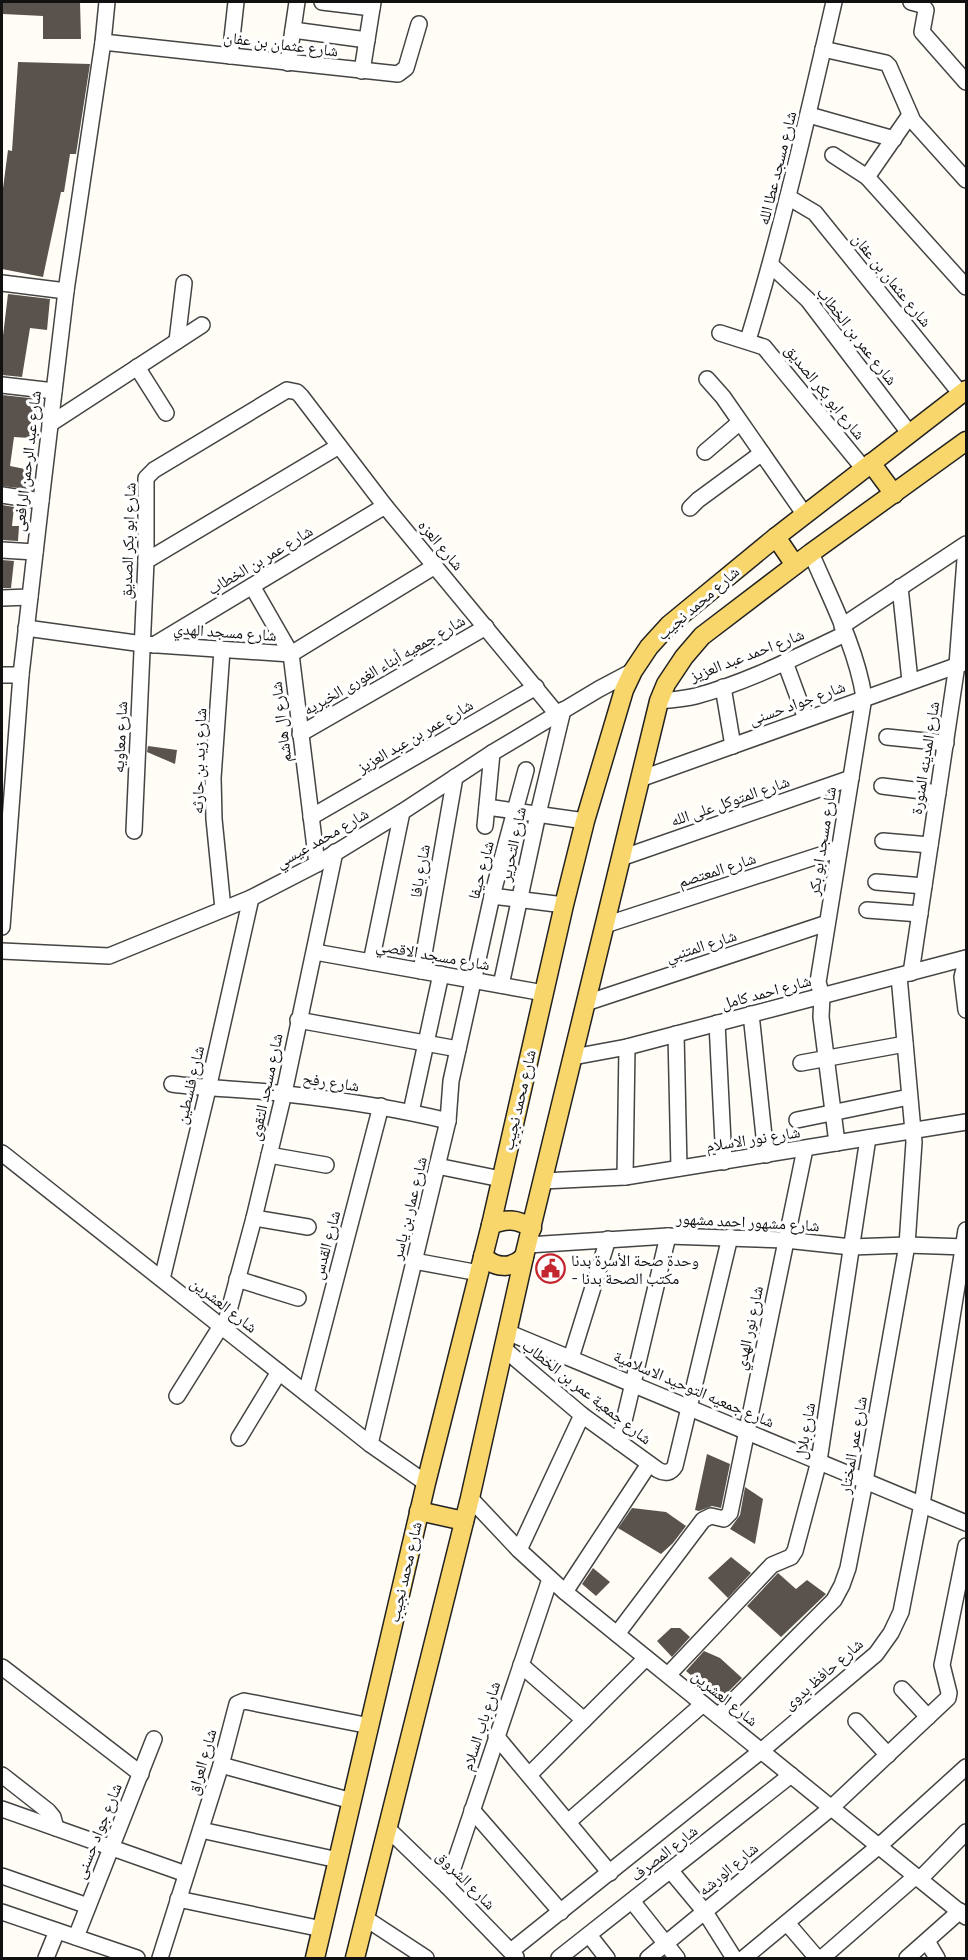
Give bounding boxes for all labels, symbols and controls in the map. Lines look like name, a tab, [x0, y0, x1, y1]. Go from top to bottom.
street label: شارع عثمان بن عفان	[222, 28, 339, 61]
street label: شارع مسجد عطا الله	[754, 109, 801, 227]
street label: شارع عثمان بن عفان	[848, 229, 936, 331]
street label: شارع عمر بن الخطاب	[812, 283, 901, 389]
street label: شارع ابو بكر الصديق	[780, 341, 869, 444]
street label: شارع عبد الرحمن الرافعى	[9, 389, 46, 533]
street label: شارع ابو بكر الصديق	[116, 482, 141, 600]
street label: شارع العزه	[414, 516, 468, 575]
street label: شارع عمر بن الخطاب	[204, 521, 317, 600]
street label: شارع محمد نجيب	[653, 562, 744, 645]
street label: شارع جمعيه أبناء الغورى الخيريه	[300, 611, 469, 720]
street label: شارع مسجد الهدي	[172, 619, 277, 648]
street label: شارع احمد عبد العزيز	[686, 624, 807, 687]
street label: شارع جواد حسنى	[746, 677, 848, 730]
street label: شارع ال هاشم	[267, 680, 296, 764]
street label: شارع عمر بن عبد العزيز	[353, 695, 477, 778]
street label: شارع المدينه المنورة	[907, 700, 944, 816]
street label: شارع معاويه	[109, 701, 132, 773]
street label: شارع زيد بن حارثه	[188, 708, 211, 814]
street label: شارع المتوكل على الله	[668, 772, 792, 831]
street label: شارع مسجد ابو بكر	[804, 785, 841, 898]
street label: شارع محمد عيسي	[272, 804, 373, 875]
street label: شارع التحرير	[496, 805, 531, 884]
street label: شارع حيفا	[464, 839, 499, 902]
street label: شارع يافا	[406, 843, 435, 899]
street label: شارع المعتصم	[676, 848, 759, 892]
street label: شارع المتنبي	[663, 926, 740, 969]
street label: شارع مسجد الاقصي	[374, 936, 491, 977]
street label: شارع احمد كامل	[719, 971, 813, 1014]
street label: شارع مسجد التقوى	[245, 1031, 288, 1143]
street label: شارع فلسطين	[172, 1044, 209, 1126]
street label: شارع محمد نجيب	[498, 1048, 541, 1152]
street label: شارع رفح	[301, 1069, 361, 1096]
street label: شارع نور الاسلام	[705, 1122, 802, 1157]
street label: شارع عمار بن ياسر	[387, 1155, 432, 1263]
street label: شارع القدس	[308, 1208, 345, 1282]
street label: شارع مشهور احمد مشهور	[675, 1209, 820, 1236]
place label: وحدة صحة الأسرة بدنا - مكتب الصحة بدنا	[571, 1251, 699, 1288]
public building icon: وحدة صحة الأسرة بدنا - مكتب الصحة بدنا	[534, 1253, 566, 1285]
street label: شارع العشرين	[186, 1273, 261, 1338]
street label: شارع نور الهدي	[731, 1284, 770, 1373]
street label: شارع جمعية عمر بن الخطاب	[518, 1336, 655, 1449]
street label: شارع جمعيه التوحيد الاسلامية	[610, 1346, 777, 1432]
street label: شارع عمر المختار	[835, 1395, 872, 1496]
street label: شارع بلال	[791, 1401, 820, 1461]
street label: شارع محمد نجيب	[384, 1520, 427, 1624]
street label: شارع حافظ بدوى	[779, 1634, 867, 1715]
street label: شارع العشرين	[688, 1666, 762, 1731]
street label: شارع باب السلام	[458, 1679, 505, 1773]
street label: شارع العراق	[183, 1727, 221, 1798]
street label: شارع جواد حسنى	[70, 1780, 127, 1882]
street label: شارع المصرف	[627, 1821, 702, 1886]
street label: شارع الورشه	[694, 1839, 762, 1900]
street label: شارع الشروق	[432, 1847, 499, 1914]

